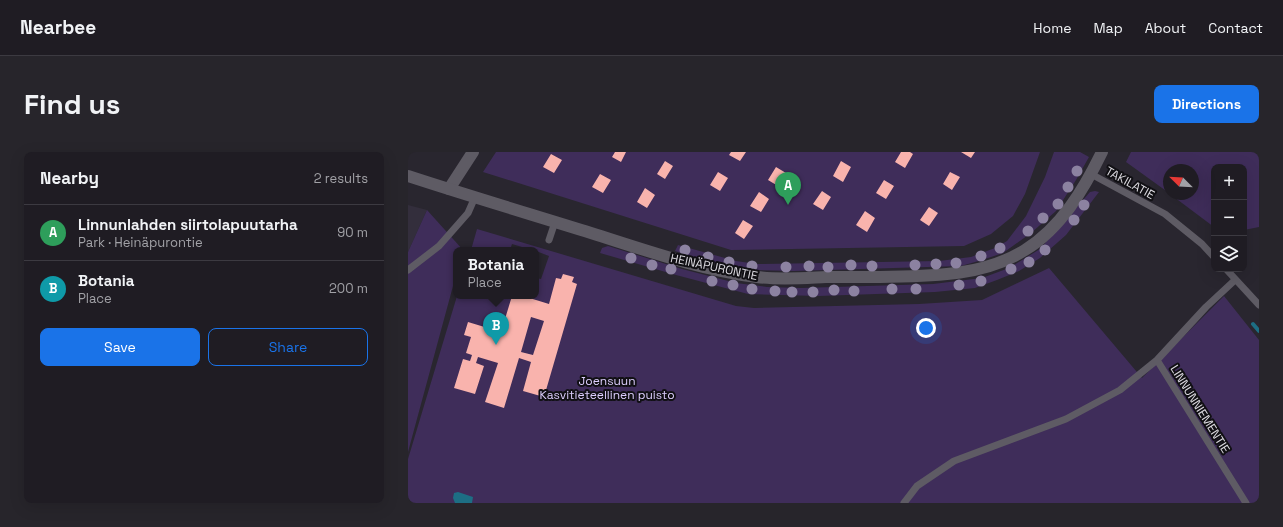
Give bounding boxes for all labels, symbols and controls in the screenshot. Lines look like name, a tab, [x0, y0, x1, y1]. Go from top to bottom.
text: Nearbee	[20, 15, 96, 40]
text: Home	[1033, 19, 1071, 37]
text: Map	[1093, 19, 1123, 37]
text: About	[1145, 19, 1186, 37]
text: Contact	[1208, 19, 1263, 37]
button: Directions	[1154, 85, 1259, 123]
text: Find us	[24, 86, 121, 122]
street label: TAKILATIE	[1103, 163, 1158, 203]
north arrow	[1163, 164, 1199, 200]
map controls	[1211, 164, 1247, 272]
button: +	[1211, 164, 1247, 200]
text: Nearby	[40, 167, 99, 189]
text: 2 results	[314, 170, 368, 187]
pin: A	[775, 172, 801, 205]
button: −	[1211, 200, 1247, 236]
text: Linnunlahden siirtolapuutarha	[78, 215, 298, 234]
text: A	[49, 224, 57, 241]
text: 90 m	[337, 224, 368, 241]
text: Park · Heinäpurontie	[78, 234, 203, 251]
button: layers	[1211, 236, 1247, 272]
popup	[453, 247, 539, 299]
street label: HEINÄPURONTIE	[669, 250, 759, 284]
text: Botania	[468, 255, 524, 274]
text: Botania	[78, 271, 134, 290]
text: Place	[468, 274, 502, 291]
text: B	[49, 280, 57, 297]
text: 200 m	[329, 280, 368, 297]
text: Place	[78, 290, 112, 307]
pin: B	[483, 312, 509, 345]
your location	[916, 318, 936, 338]
button: Save	[40, 328, 200, 366]
button: Share	[208, 328, 368, 366]
street label: LINNUNNIEMENTIE	[1166, 362, 1234, 456]
park label: Joensuun Kasvitieteellinen puisto	[539, 373, 675, 403]

